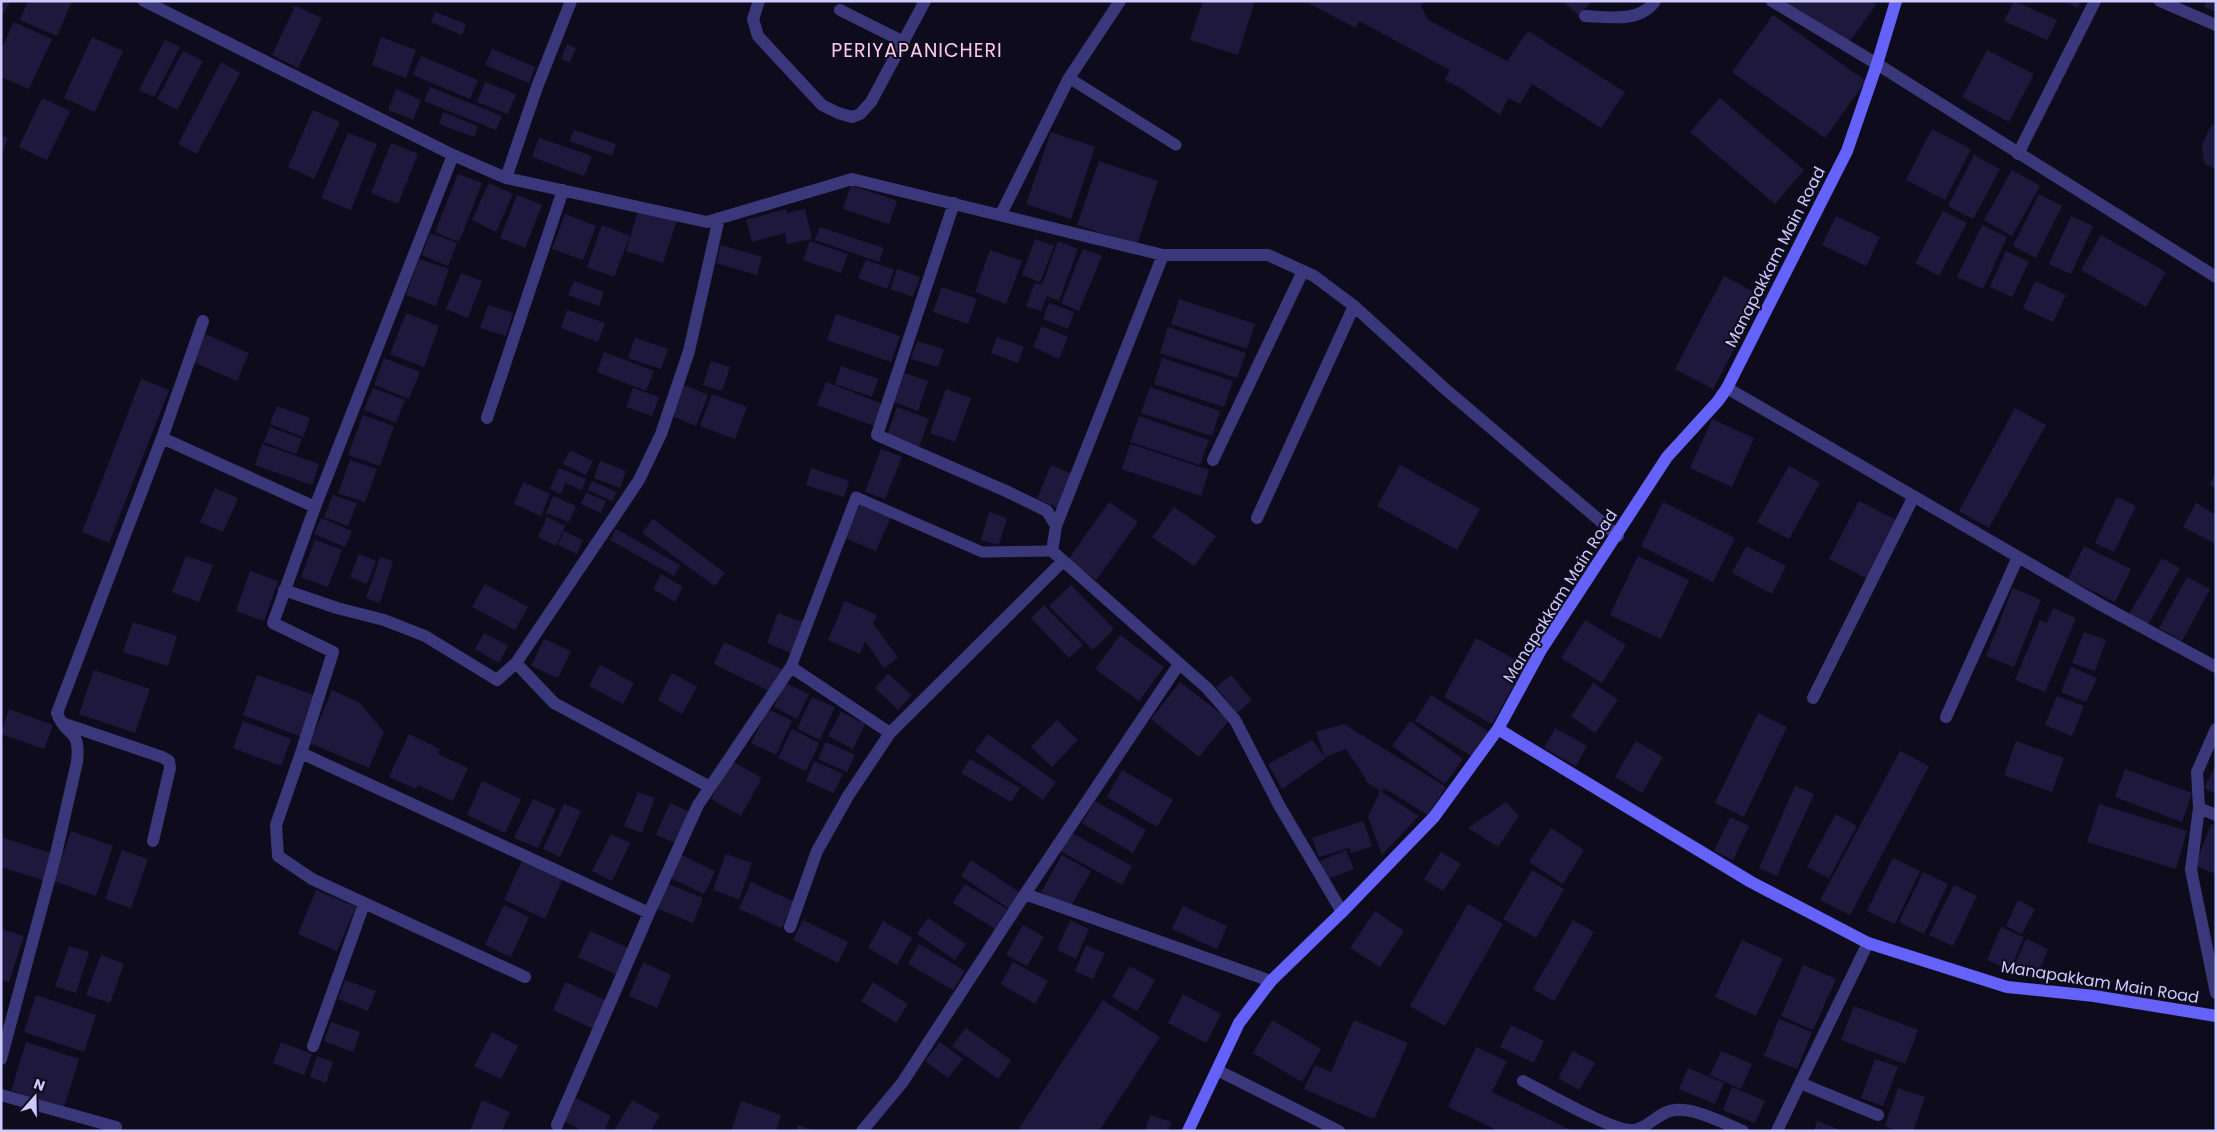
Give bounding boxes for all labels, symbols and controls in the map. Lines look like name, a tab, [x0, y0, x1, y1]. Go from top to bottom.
district label: PERIYAPANICHERI	[831, 37, 1003, 64]
street label: Manapakkam Main Road	[1719, 163, 1831, 351]
street label: Manapakkam Main Road	[1497, 505, 1623, 687]
street label: Manapakkam Main Road	[1999, 955, 2201, 1009]
north arrow	[10, 1072, 60, 1122]
text: N	[31, 1074, 48, 1096]

